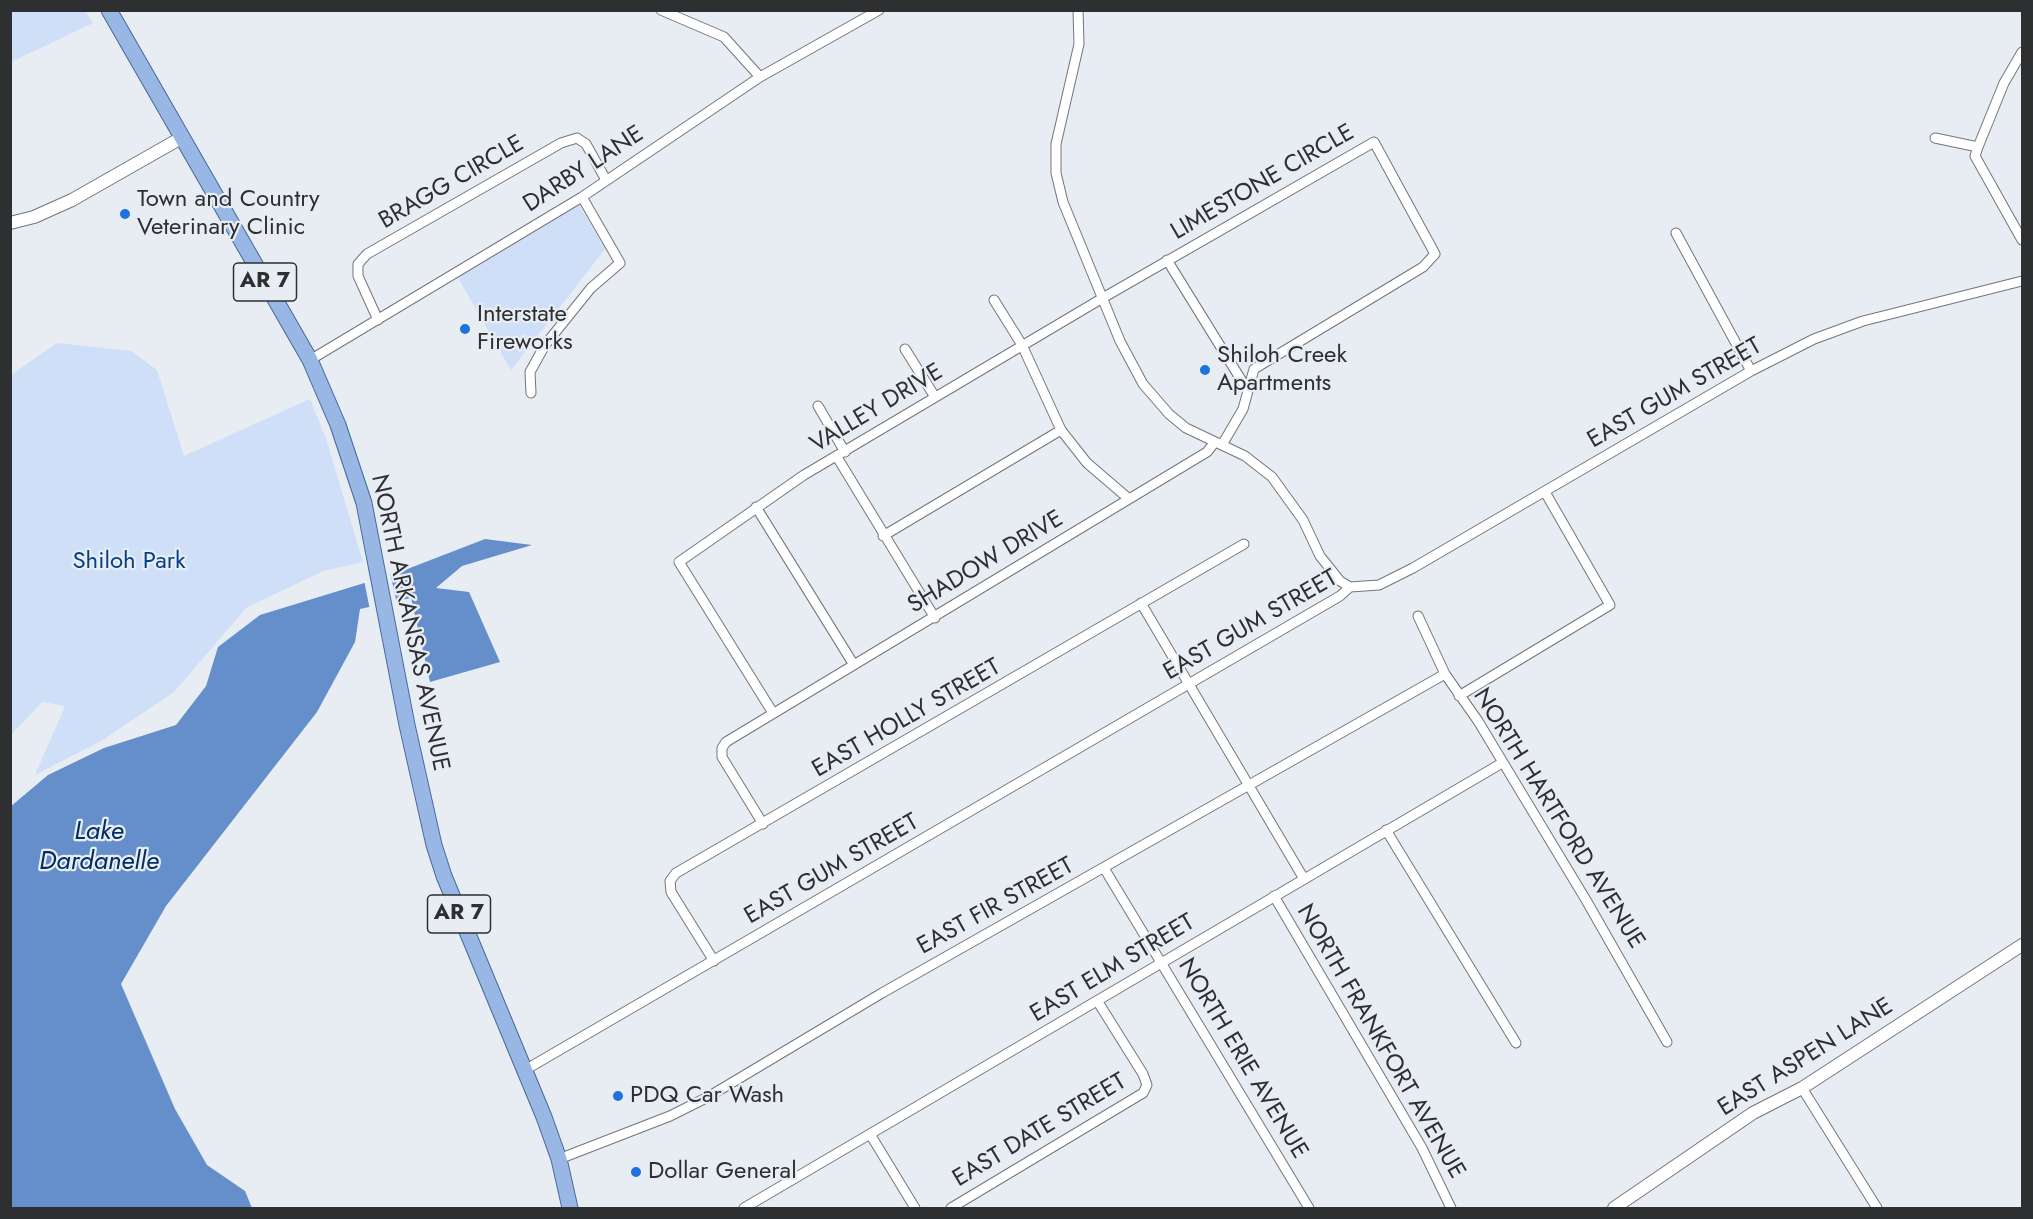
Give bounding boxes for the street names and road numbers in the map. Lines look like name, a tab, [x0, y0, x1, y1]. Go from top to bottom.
street label: LIMESTONE CIRCLE	[1166, 119, 1360, 247]
street label: DARBY LANE	[519, 121, 649, 219]
street label: BRAGG CIRCLE	[374, 130, 530, 236]
road number: AR 7	[234, 263, 296, 301]
street label: EAST GUM STREET	[1583, 332, 1767, 456]
street label: VALLEY DRIVE	[806, 358, 948, 460]
street label: NORTH ARKANSAS AVENUE	[363, 472, 455, 774]
street label: SHADOW DRIVE	[903, 505, 1069, 621]
street label: EAST GUM STREET	[1159, 564, 1343, 688]
street label: EAST HOLLY STREET	[808, 653, 1006, 785]
street label: NORTH HARTFORD AVENUE	[1466, 684, 1650, 954]
street label: EAST GUM STREET	[740, 808, 924, 932]
street label: EAST FIR STREET	[913, 852, 1079, 962]
road number: AR 7	[428, 895, 490, 933]
street label: NORTH FRANKFORT AVENUE	[1290, 900, 1470, 1184]
street label: EAST ELM STREET	[1026, 909, 1200, 1029]
street label: NORTH ERIE AVENUE	[1171, 954, 1313, 1164]
street label: EAST ASPEN LANE	[1713, 993, 1899, 1123]
street label: EAST DATE STREET	[948, 1068, 1132, 1194]

